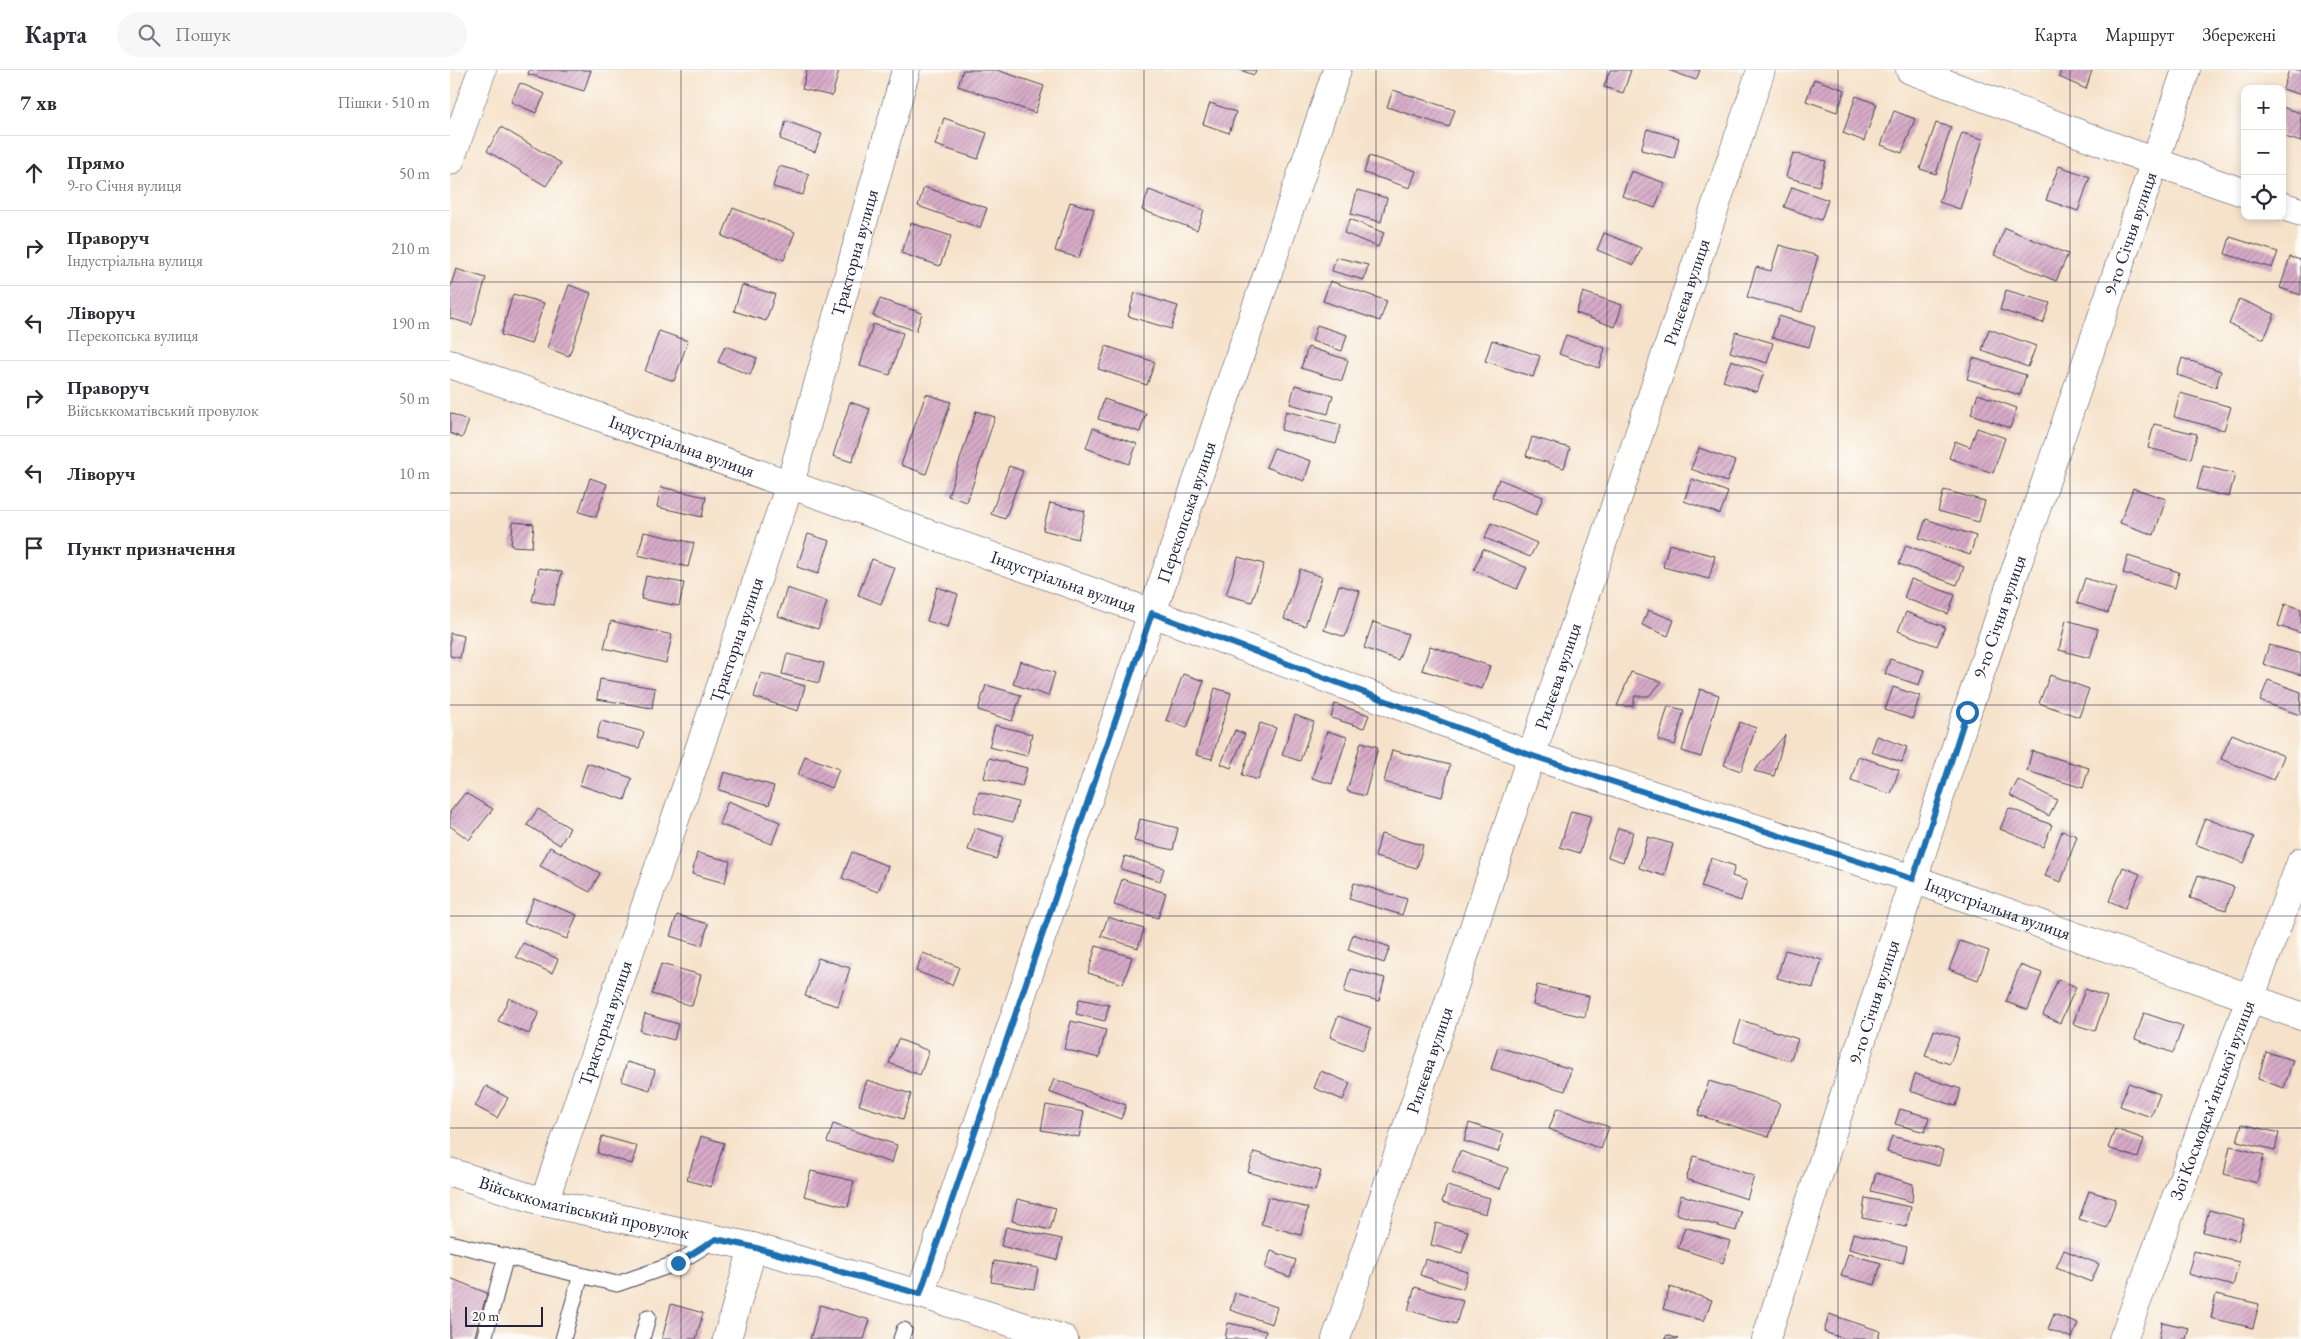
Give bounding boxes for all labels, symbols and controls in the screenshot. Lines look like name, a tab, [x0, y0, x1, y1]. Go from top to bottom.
search box	[117, 12, 467, 57]
text: Карта	[25, 19, 87, 50]
icon: search	[135, 21, 163, 49]
text: Пошук	[175, 22, 231, 47]
text: Карта	[2034, 23, 2077, 46]
text: Маршрут	[2105, 23, 2174, 46]
text: Збережені	[2202, 23, 2276, 46]
map controls	[2241, 85, 2286, 220]
button: +	[2241, 85, 2286, 130]
text: 7 хв	[20, 89, 57, 116]
text: Пішки · 510 m	[337, 92, 430, 113]
button: −	[2241, 130, 2286, 175]
text: Прямо	[67, 150, 125, 175]
icon: ahead	[20, 159, 48, 187]
text: 50 m	[399, 163, 430, 184]
street label: 9-го Січня вулиця	[2098, 169, 2161, 298]
text: 9-го Січня вулиця	[67, 175, 182, 196]
button: locate	[2241, 175, 2286, 220]
street label: Тракторна вулиця	[826, 186, 883, 319]
text: Праворуч	[67, 225, 149, 250]
icon: right	[20, 234, 48, 262]
street label: Рилєєва вулиця	[1658, 236, 1715, 348]
text: 210 m	[391, 238, 430, 259]
text: Індустріальна вулиця	[67, 250, 203, 271]
text: Ліворуч	[67, 300, 135, 325]
icon: left	[20, 309, 48, 337]
text: 190 m	[391, 313, 430, 334]
text: Перекопська вулиця	[67, 325, 199, 346]
text: Праворуч	[67, 375, 149, 400]
icon: right	[20, 384, 48, 412]
text: 50 m	[399, 388, 430, 409]
text: Військкоматівський провулок	[67, 400, 259, 421]
street label: Індустріальна вулиця	[606, 409, 758, 482]
street label: Перекопська вулиця	[1151, 438, 1221, 586]
icon: left	[20, 459, 48, 487]
text: Ліворуч	[67, 461, 135, 486]
text: 10 m	[399, 463, 430, 484]
icon: arrive	[20, 534, 48, 562]
text: Пункт призначення	[67, 536, 236, 561]
street label: Індустріальна вулиця	[988, 545, 1140, 618]
street label: 9-го Січня вулиця	[1967, 552, 2031, 681]
street label: Тракторна вулиця	[704, 574, 768, 706]
street label: Рилєєва вулиця	[1529, 620, 1586, 732]
route start	[1956, 701, 1979, 724]
street label: Індустріальна вулиця	[1922, 872, 2074, 945]
street label: 9-го Січня вулиця	[1843, 937, 1904, 1067]
street label: Тракторна вулиця	[573, 957, 637, 1089]
street label: Зої Космодем’янської вулиця	[2164, 997, 2259, 1203]
street label: Рилєєва вулиця	[1400, 1004, 1457, 1116]
street label: Військкоматівський провулок	[476, 1170, 692, 1244]
route end	[667, 1252, 690, 1275]
scale bar	[465, 1304, 542, 1327]
text: 20 m	[472, 1307, 499, 1325]

